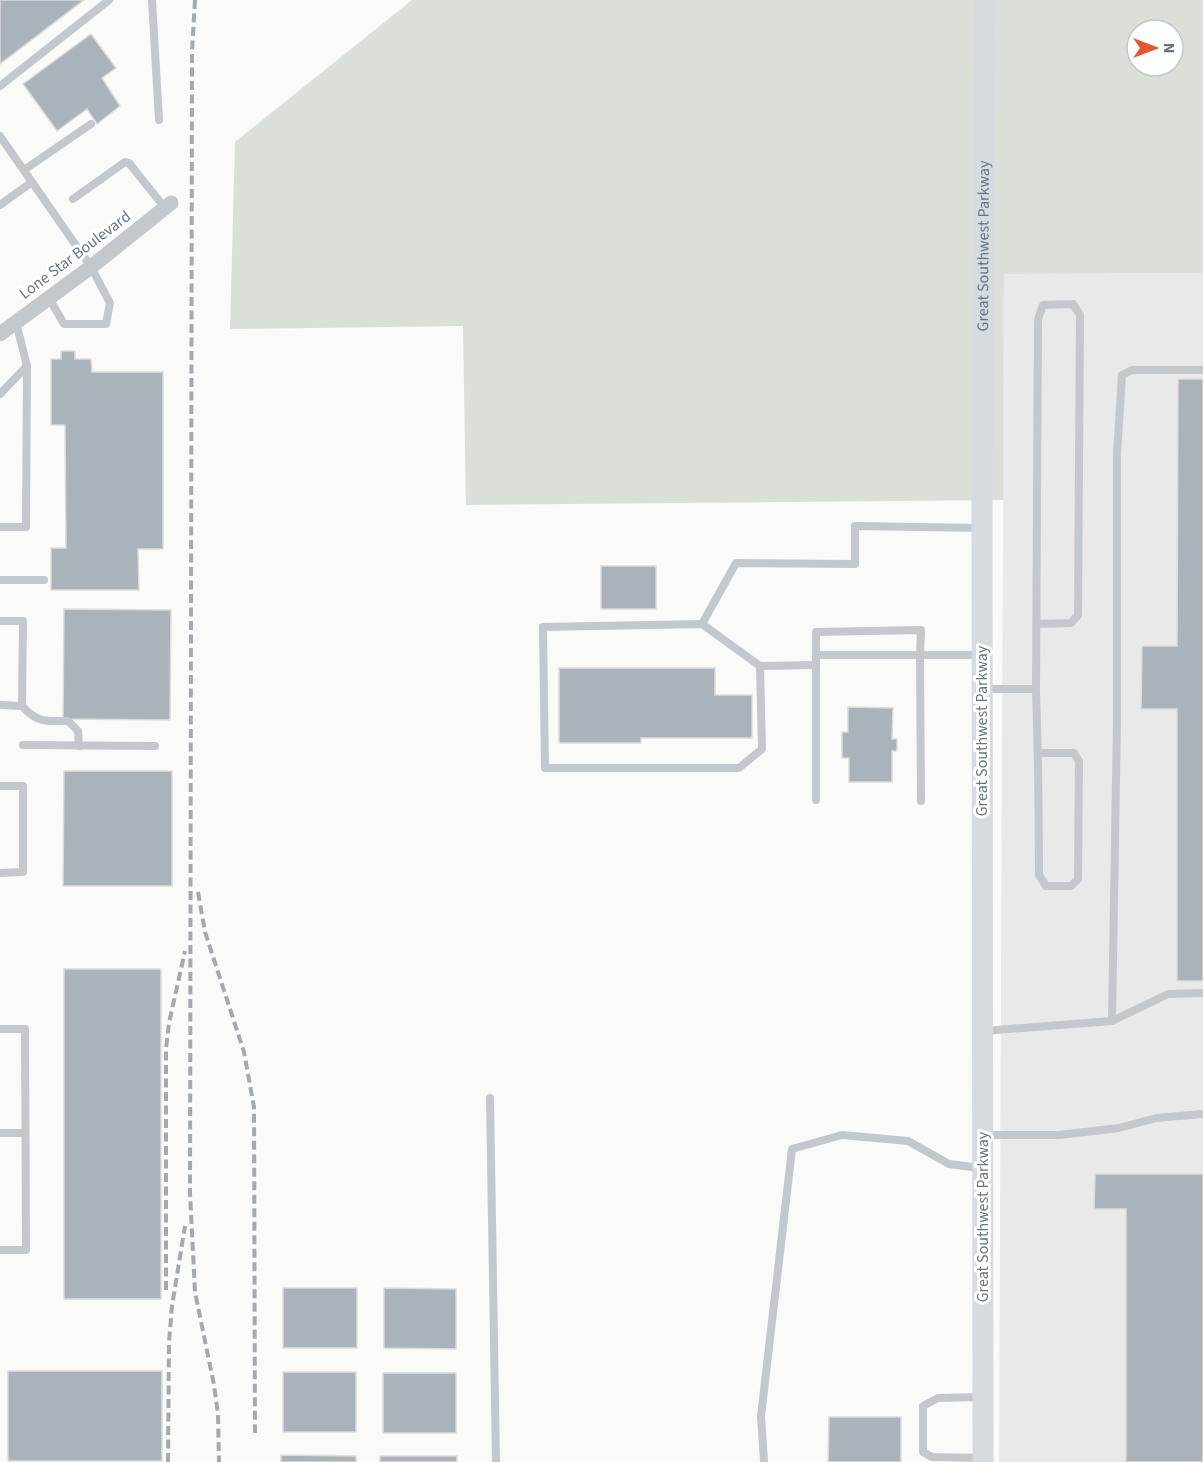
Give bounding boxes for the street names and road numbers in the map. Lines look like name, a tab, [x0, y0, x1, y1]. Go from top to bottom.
street label: Great Southwest Parkway	[972, 160, 995, 331]
street label: Lone Star Boulevard	[15, 206, 135, 304]
street label: Great Southwest Parkway	[971, 645, 993, 816]
street label: Great Southwest Parkway	[972, 1131, 994, 1302]

